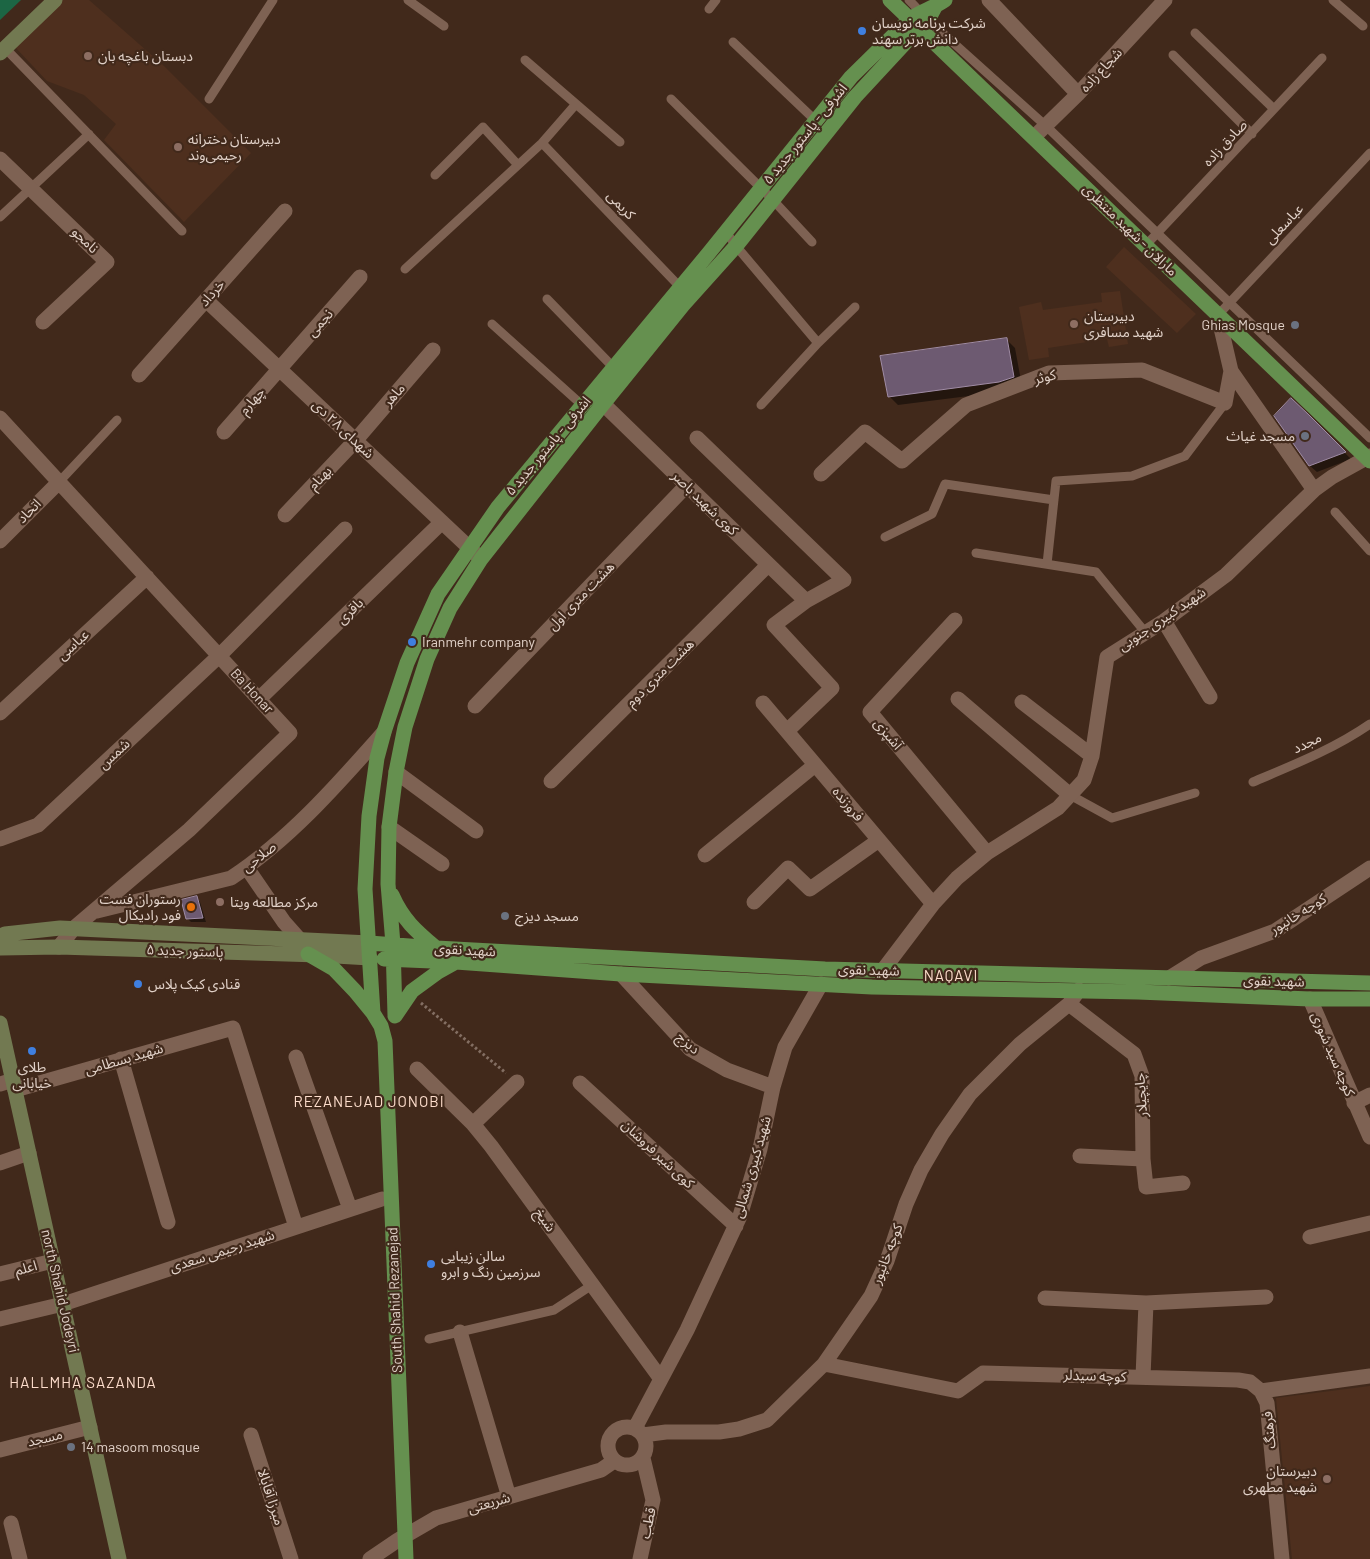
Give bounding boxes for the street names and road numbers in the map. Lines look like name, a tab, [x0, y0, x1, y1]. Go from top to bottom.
street label: شجاع زاده	[1076, 44, 1126, 96]
street label: اشرفی - پاستور جدید ۵	[759, 80, 851, 188]
street label: صادق زاده	[1199, 116, 1251, 170]
street label: مارالان - شهید منتظری	[1079, 180, 1181, 280]
street label: کریمی	[603, 187, 639, 223]
street label: عباسعلی	[1261, 200, 1307, 248]
street label: نامجو	[68, 223, 102, 257]
street label: خرداد	[196, 276, 228, 310]
street label: نجمی	[303, 306, 337, 340]
street label: کوثر	[1032, 366, 1058, 388]
street label: ماهر	[379, 380, 409, 410]
street label: چهارم	[236, 384, 268, 418]
street label: اشرفی - پاستور جدید ۵	[502, 393, 594, 499]
street label: شهدای ۲۸ دی	[309, 396, 377, 462]
street label: بهنام	[305, 463, 335, 493]
street label: کوی شهید باصر	[668, 467, 742, 539]
street label: اتحاد	[13, 495, 45, 527]
street label: هشت متری اول	[544, 558, 618, 634]
street label: شهید کبیری جنوبی	[1115, 584, 1209, 654]
street label: باقری	[333, 594, 367, 628]
street label: عباسی	[54, 626, 92, 664]
street label: هشت متری دوم	[622, 635, 698, 711]
street label: Ba Honar	[227, 665, 277, 717]
street label: آشپزی	[870, 715, 906, 753]
street label: مجدد	[1290, 729, 1324, 757]
street label: شمس	[95, 735, 133, 773]
street label: فروزنده	[829, 783, 867, 825]
street label: صلاحی	[238, 838, 280, 876]
street label: کوچه خانپور	[1267, 890, 1329, 938]
street label: شهید نقوی	[434, 940, 496, 960]
street label: پاستور جدید ۵	[146, 941, 224, 961]
street label: شهید نقوی	[838, 961, 900, 979]
street label: شهید نقوی	[1243, 972, 1305, 990]
street label: کوچه سید شوری	[1308, 1009, 1358, 1099]
street label: دیزج	[673, 1028, 703, 1058]
street label: شهید بسطامی	[83, 1040, 165, 1078]
street label: چایچیلار	[1131, 1072, 1151, 1118]
street label: شهید کبیری شمالی	[729, 1114, 775, 1220]
street label: کوی شیر فروشان	[618, 1116, 698, 1192]
street label: شیخ	[531, 1205, 559, 1235]
street label: کوچه خانپور	[868, 1221, 906, 1287]
street label: شهید رحیمی سعدی	[168, 1226, 276, 1276]
street label: South Shahid Rezanejad	[384, 1227, 406, 1373]
street label: north Shahid Jodeyri	[38, 1228, 82, 1354]
street label: اعلم	[13, 1257, 39, 1279]
street label: کوچه سیدلر	[1063, 1367, 1127, 1385]
street label: فرهنگ	[1259, 1410, 1279, 1450]
street label: مسجد	[26, 1426, 64, 1450]
street label: میرزا آقابالا	[254, 1467, 288, 1527]
street label: شریعتی	[466, 1489, 512, 1517]
street label: قطب	[637, 1506, 659, 1540]

